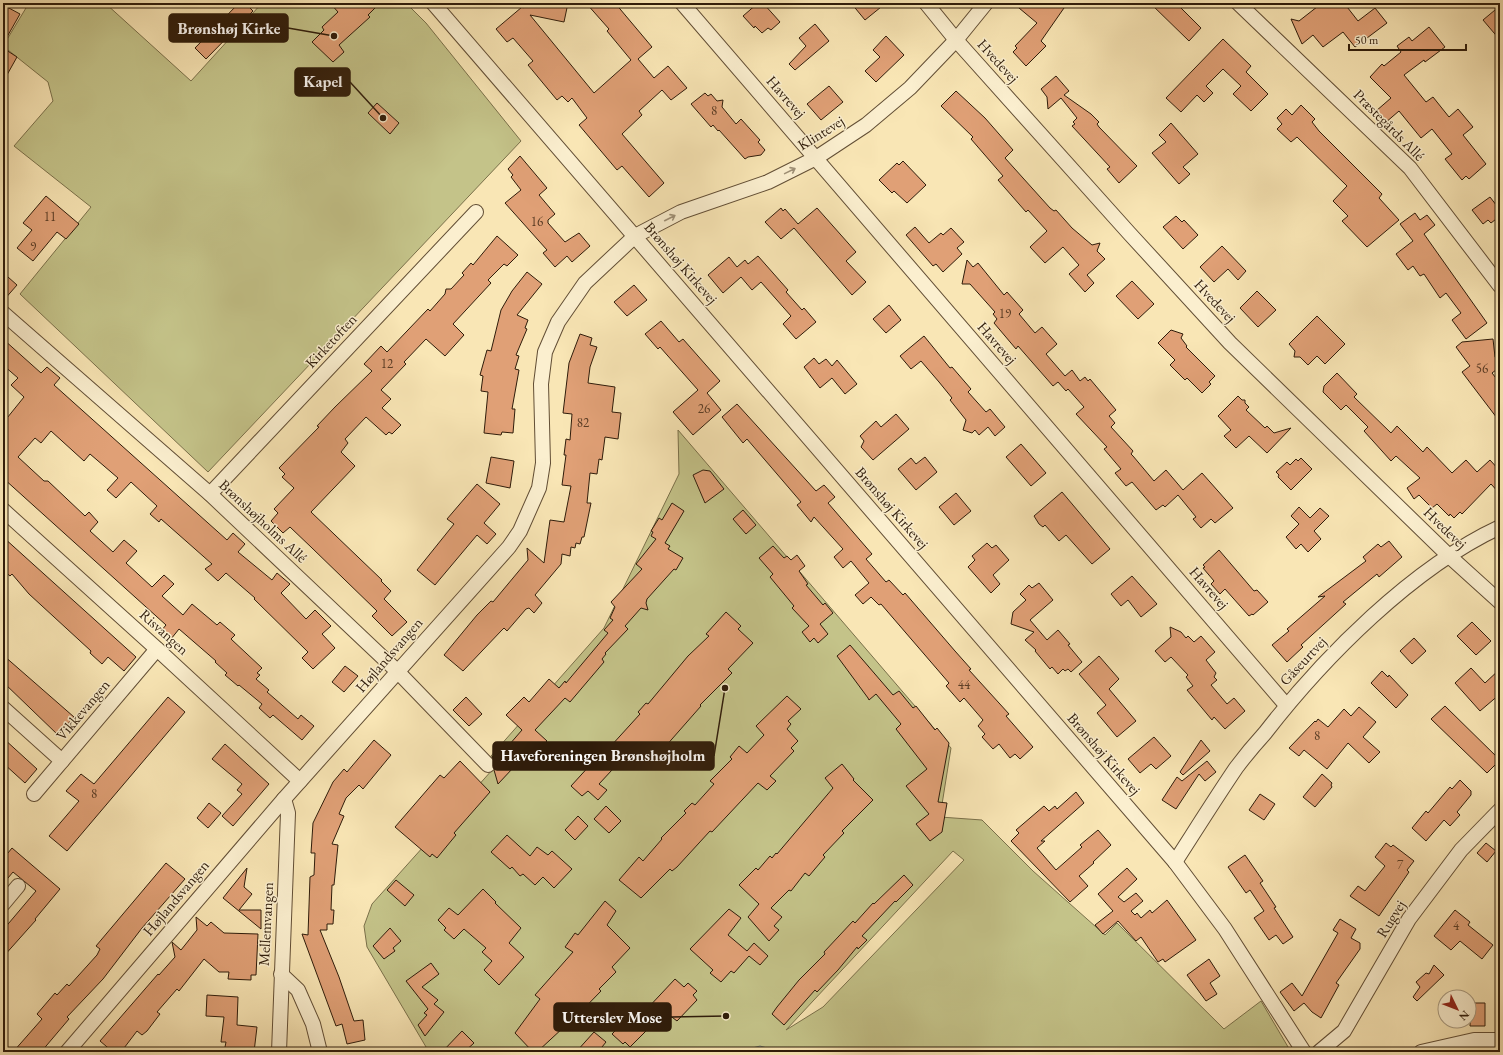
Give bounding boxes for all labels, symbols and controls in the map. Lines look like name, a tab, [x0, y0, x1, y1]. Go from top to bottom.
callout: Brønshøj Kirke	[169, 14, 288, 42]
text: Brønshøj Kirke	[178, 18, 281, 39]
scale bar	[1349, 26, 1466, 52]
text: 50 m	[1355, 32, 1379, 48]
street label: Hvedevej	[974, 35, 1023, 87]
callout: Kapel	[295, 68, 350, 96]
text: Kapel	[303, 71, 343, 92]
street label: Havrevej	[763, 71, 810, 122]
street label: Præstegårds Allé	[1350, 85, 1429, 165]
house number: 8	[711, 102, 717, 119]
street label: Klintevej	[794, 111, 848, 154]
one-way arrow	[784, 166, 796, 174]
house number: 11	[44, 208, 56, 225]
house number: 16	[531, 213, 543, 230]
one-way arrow	[664, 214, 676, 221]
street label: Brønshøj Kirkevej	[641, 218, 722, 308]
house number: 9	[30, 238, 37, 255]
street label: Hvedevej	[1190, 275, 1240, 326]
house number: 19	[999, 305, 1012, 322]
street label: Kirketoften	[301, 310, 361, 372]
street label: Havrevej	[974, 317, 1021, 368]
house number: 12	[381, 355, 394, 372]
house number: 56	[1476, 360, 1488, 377]
house number: 26	[698, 400, 710, 417]
house number: 82	[577, 414, 590, 431]
street label: Brønshøj Kirkevej	[852, 463, 933, 553]
street label: Brønshøjholms Allé	[215, 475, 312, 566]
street label: Hvedevej	[1420, 502, 1471, 553]
street label: Havrevej	[1186, 562, 1233, 613]
street label: Risvangen	[136, 605, 193, 659]
street label: Højlandsvangen	[351, 613, 426, 696]
street label: Gåseurtvej	[1275, 632, 1330, 689]
street label: Vikkevangen	[52, 675, 114, 744]
house number: 44	[958, 676, 971, 693]
street label: Brønshøj Kirkevej	[1064, 709, 1145, 799]
house number: 8	[1314, 727, 1320, 744]
callout: Haveforeningen Brønshøjholm	[493, 742, 714, 770]
text: Haveforeningen Brønshøjholm	[500, 745, 706, 766]
house number: 8	[91, 785, 97, 802]
street label: Højlandsvangen	[138, 856, 213, 940]
house number: 7	[1397, 856, 1404, 873]
street label: Mellemvangen	[254, 881, 277, 966]
street label: Rugvej	[1372, 897, 1409, 941]
house number: 4	[1453, 917, 1460, 934]
north arrow	[1437, 989, 1477, 1029]
callout: Utterslev Mose	[554, 1003, 671, 1031]
text: Utterslev Mose	[562, 1007, 662, 1028]
text: N	[1456, 1008, 1472, 1024]

